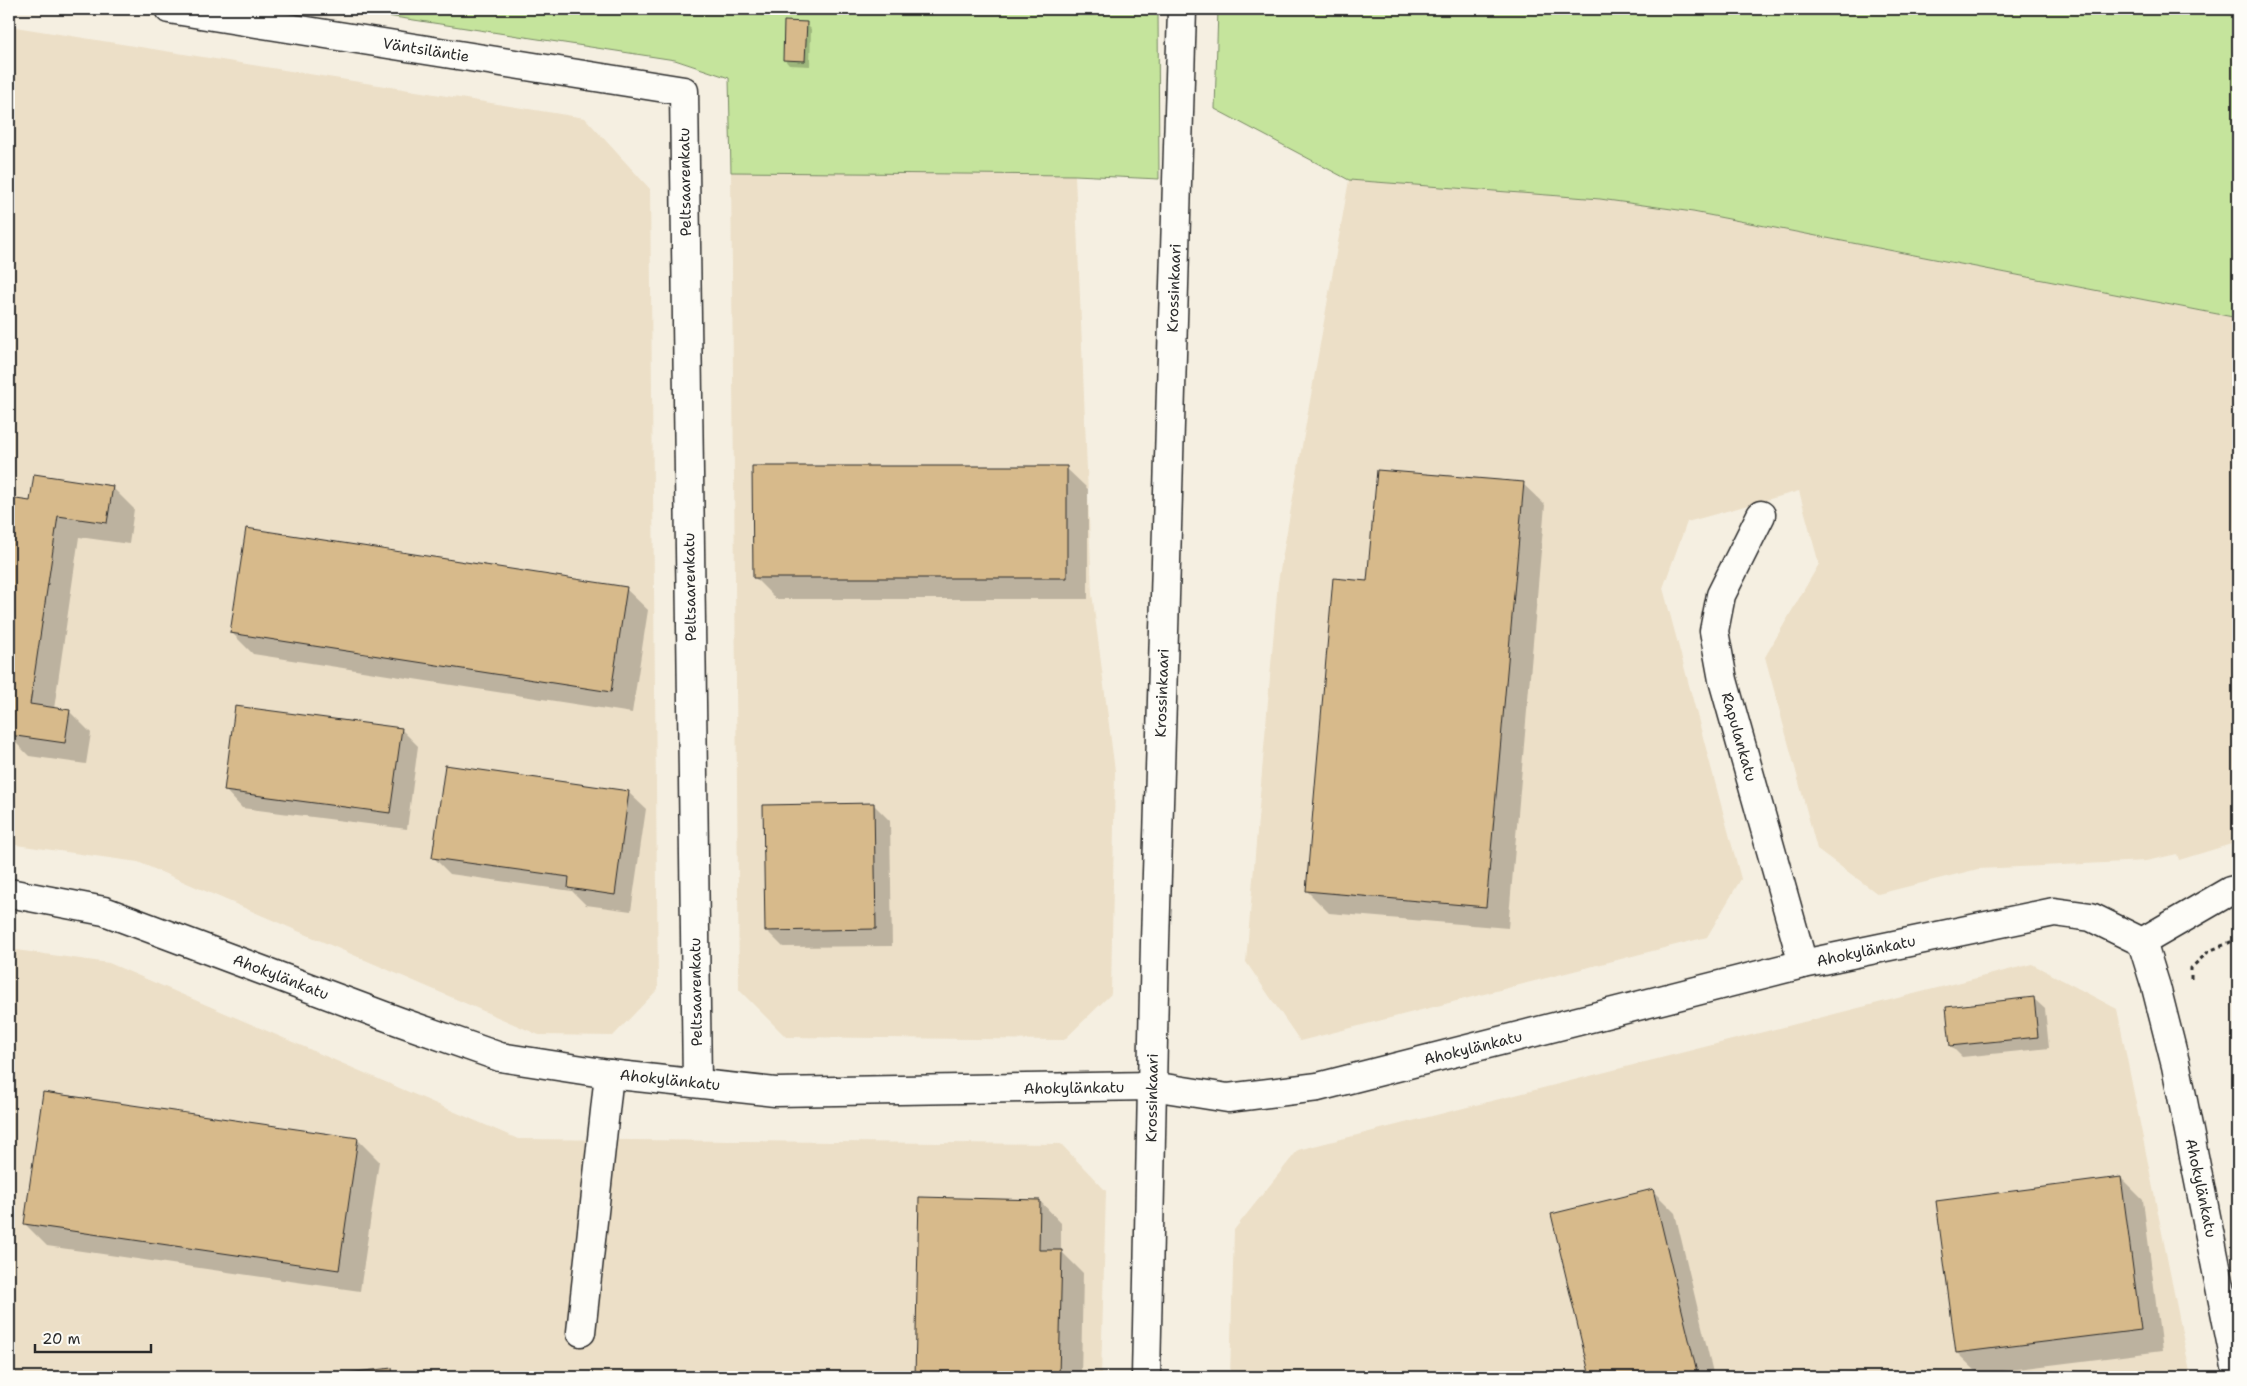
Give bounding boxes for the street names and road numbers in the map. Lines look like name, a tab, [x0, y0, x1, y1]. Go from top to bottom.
street label: Väntsiläntie	[381, 33, 471, 67]
street label: Peltsaarenkatu	[674, 127, 696, 237]
street label: Krossinkaari	[1162, 243, 1186, 333]
street label: Peltsaarenkatu	[679, 532, 701, 642]
street label: Krossinkaari	[1150, 648, 1174, 738]
street label: Rapulankatu	[1717, 690, 1761, 784]
street label: Ahokylänkatu	[1815, 931, 1917, 971]
street label: Peltsaarenkatu	[685, 937, 707, 1047]
street label: Ahokylänkatu	[230, 950, 332, 1004]
street label: Ahokylänkatu	[1422, 1026, 1524, 1070]
street label: Krossinkaari	[1141, 1053, 1163, 1143]
street label: Ahokylänkatu	[619, 1065, 721, 1095]
street label: Ahokylänkatu	[1023, 1077, 1125, 1099]
street label: Ahokylänkatu	[2181, 1137, 2221, 1239]

